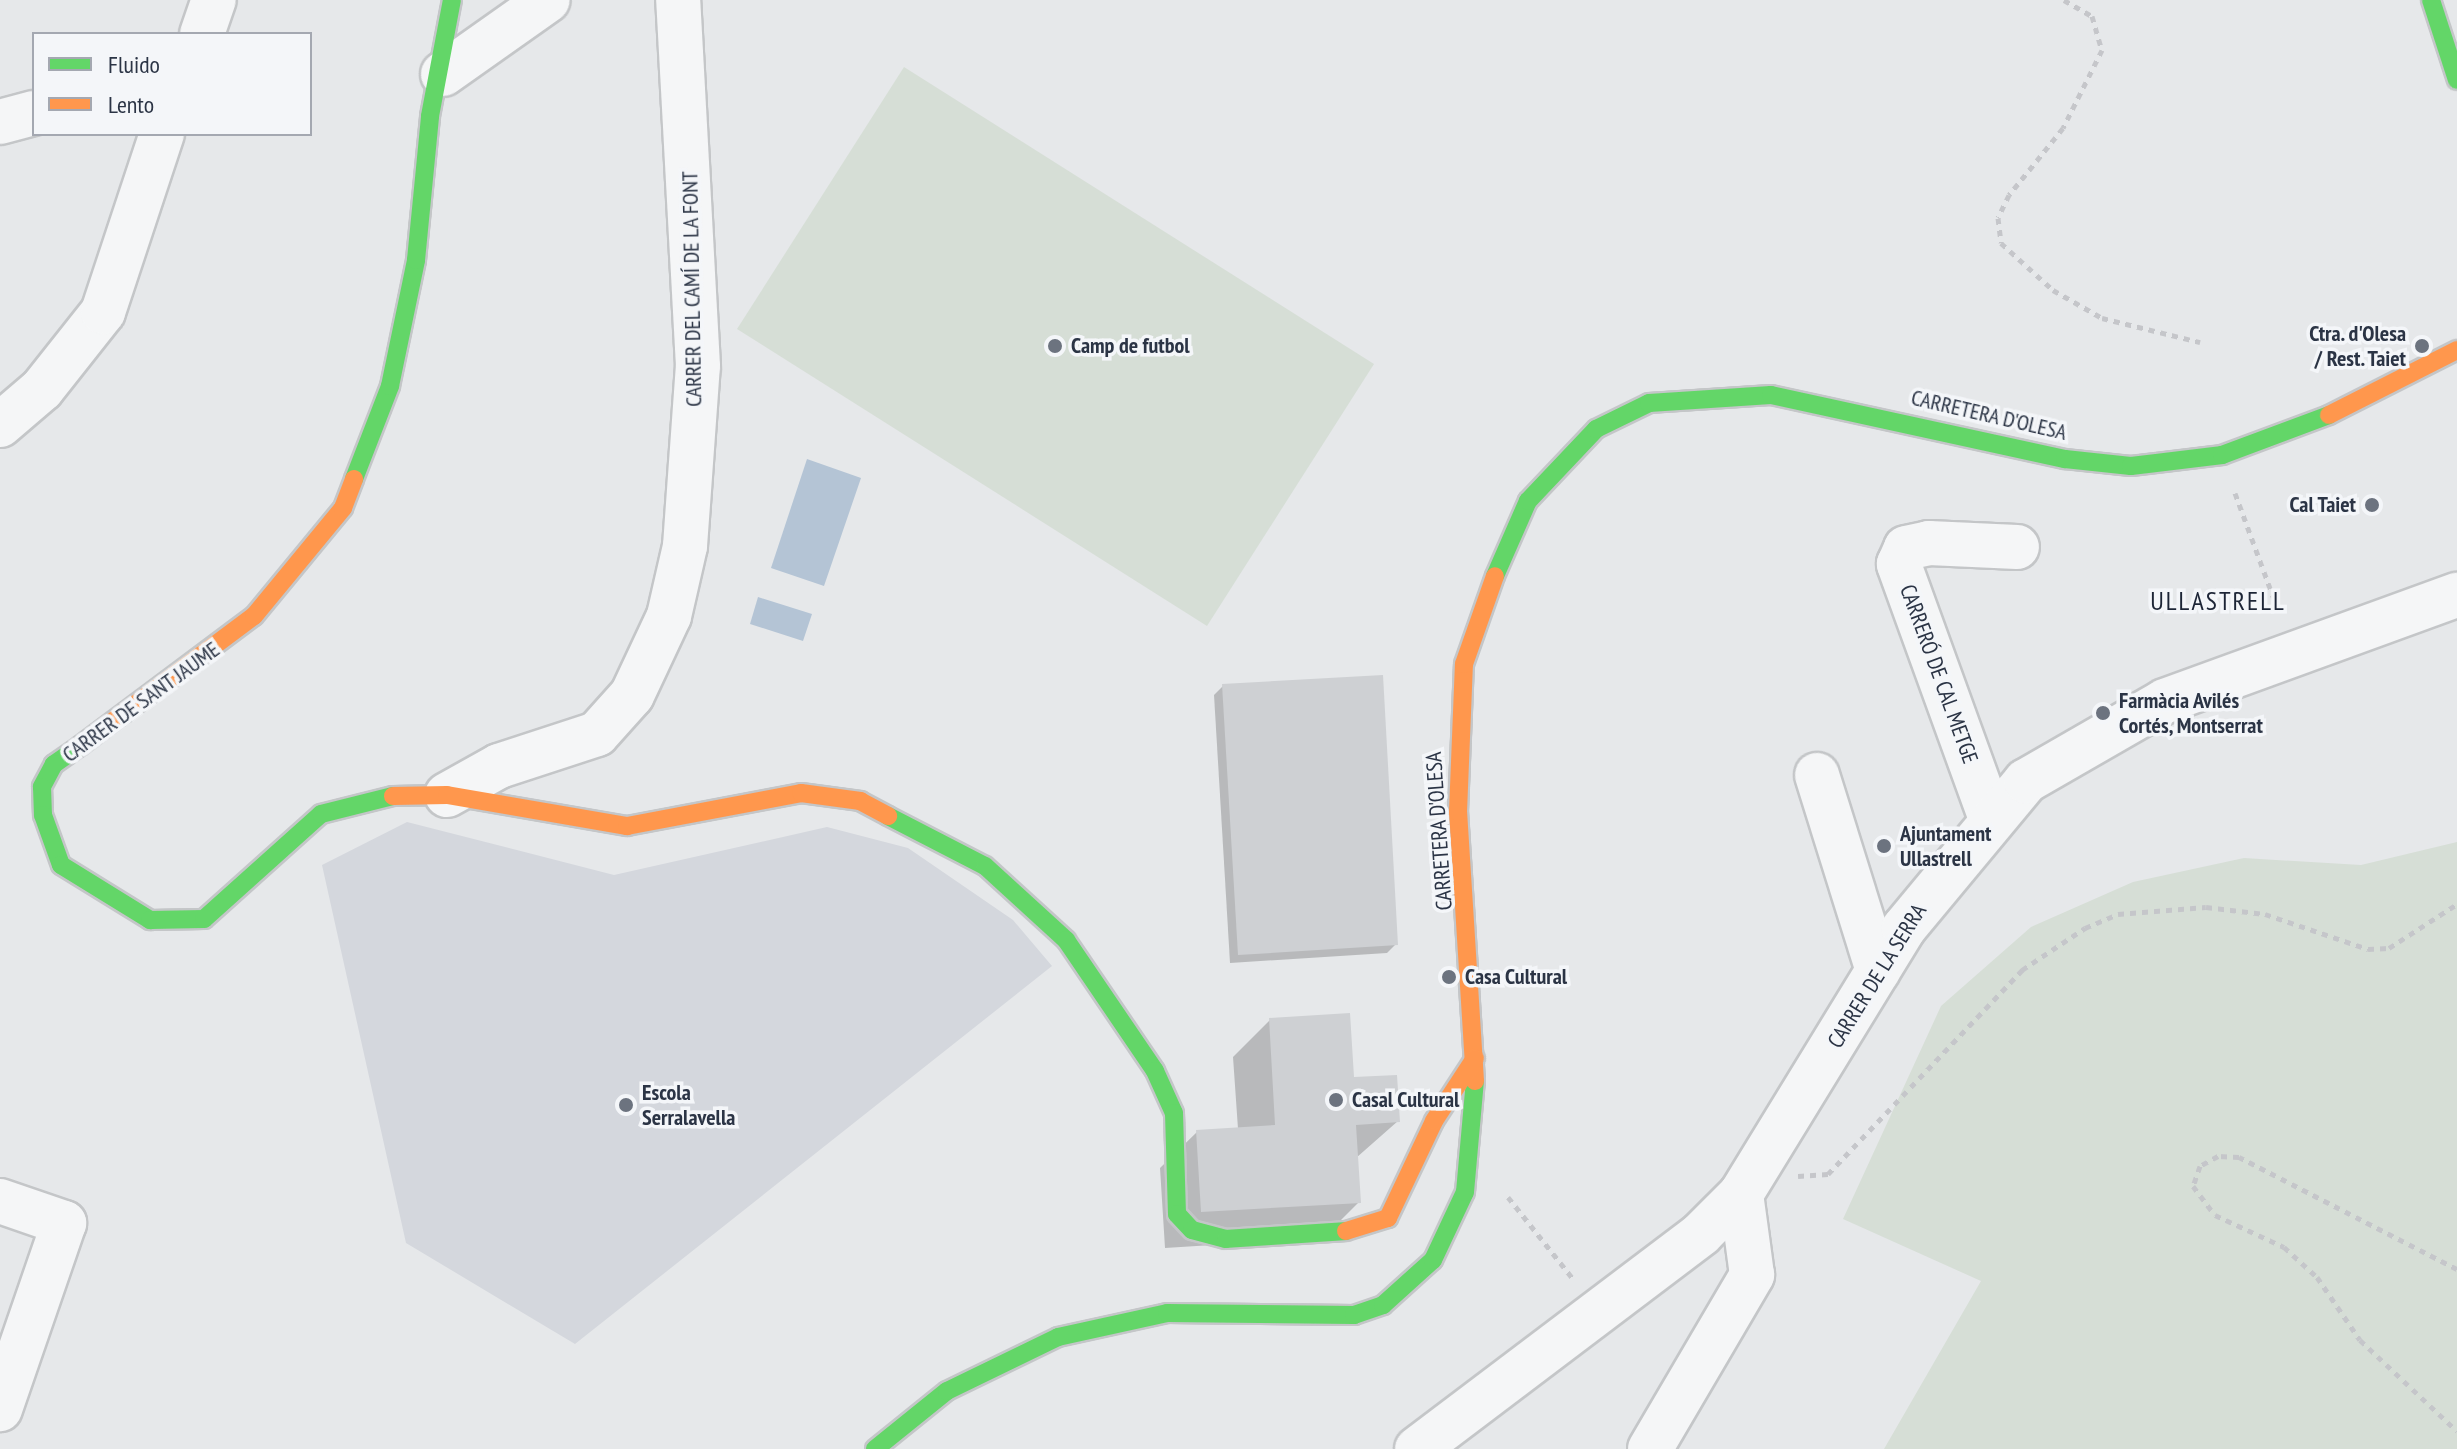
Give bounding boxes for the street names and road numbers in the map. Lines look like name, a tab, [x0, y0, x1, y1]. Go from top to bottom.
street label: CARRER DEL CAMÍ DE LA FONT	[677, 170, 707, 408]
street label: CARRETERA D'OLESA	[1908, 384, 2070, 446]
street label: CARRERÓ DE CAL METGE	[1894, 581, 1984, 767]
street label: CARRER DE SANT JAUME	[57, 636, 225, 768]
street label: CARRETERA D'OLESA	[1420, 751, 1458, 911]
street label: CARRER DE LA SERRA	[1822, 899, 1932, 1053]

